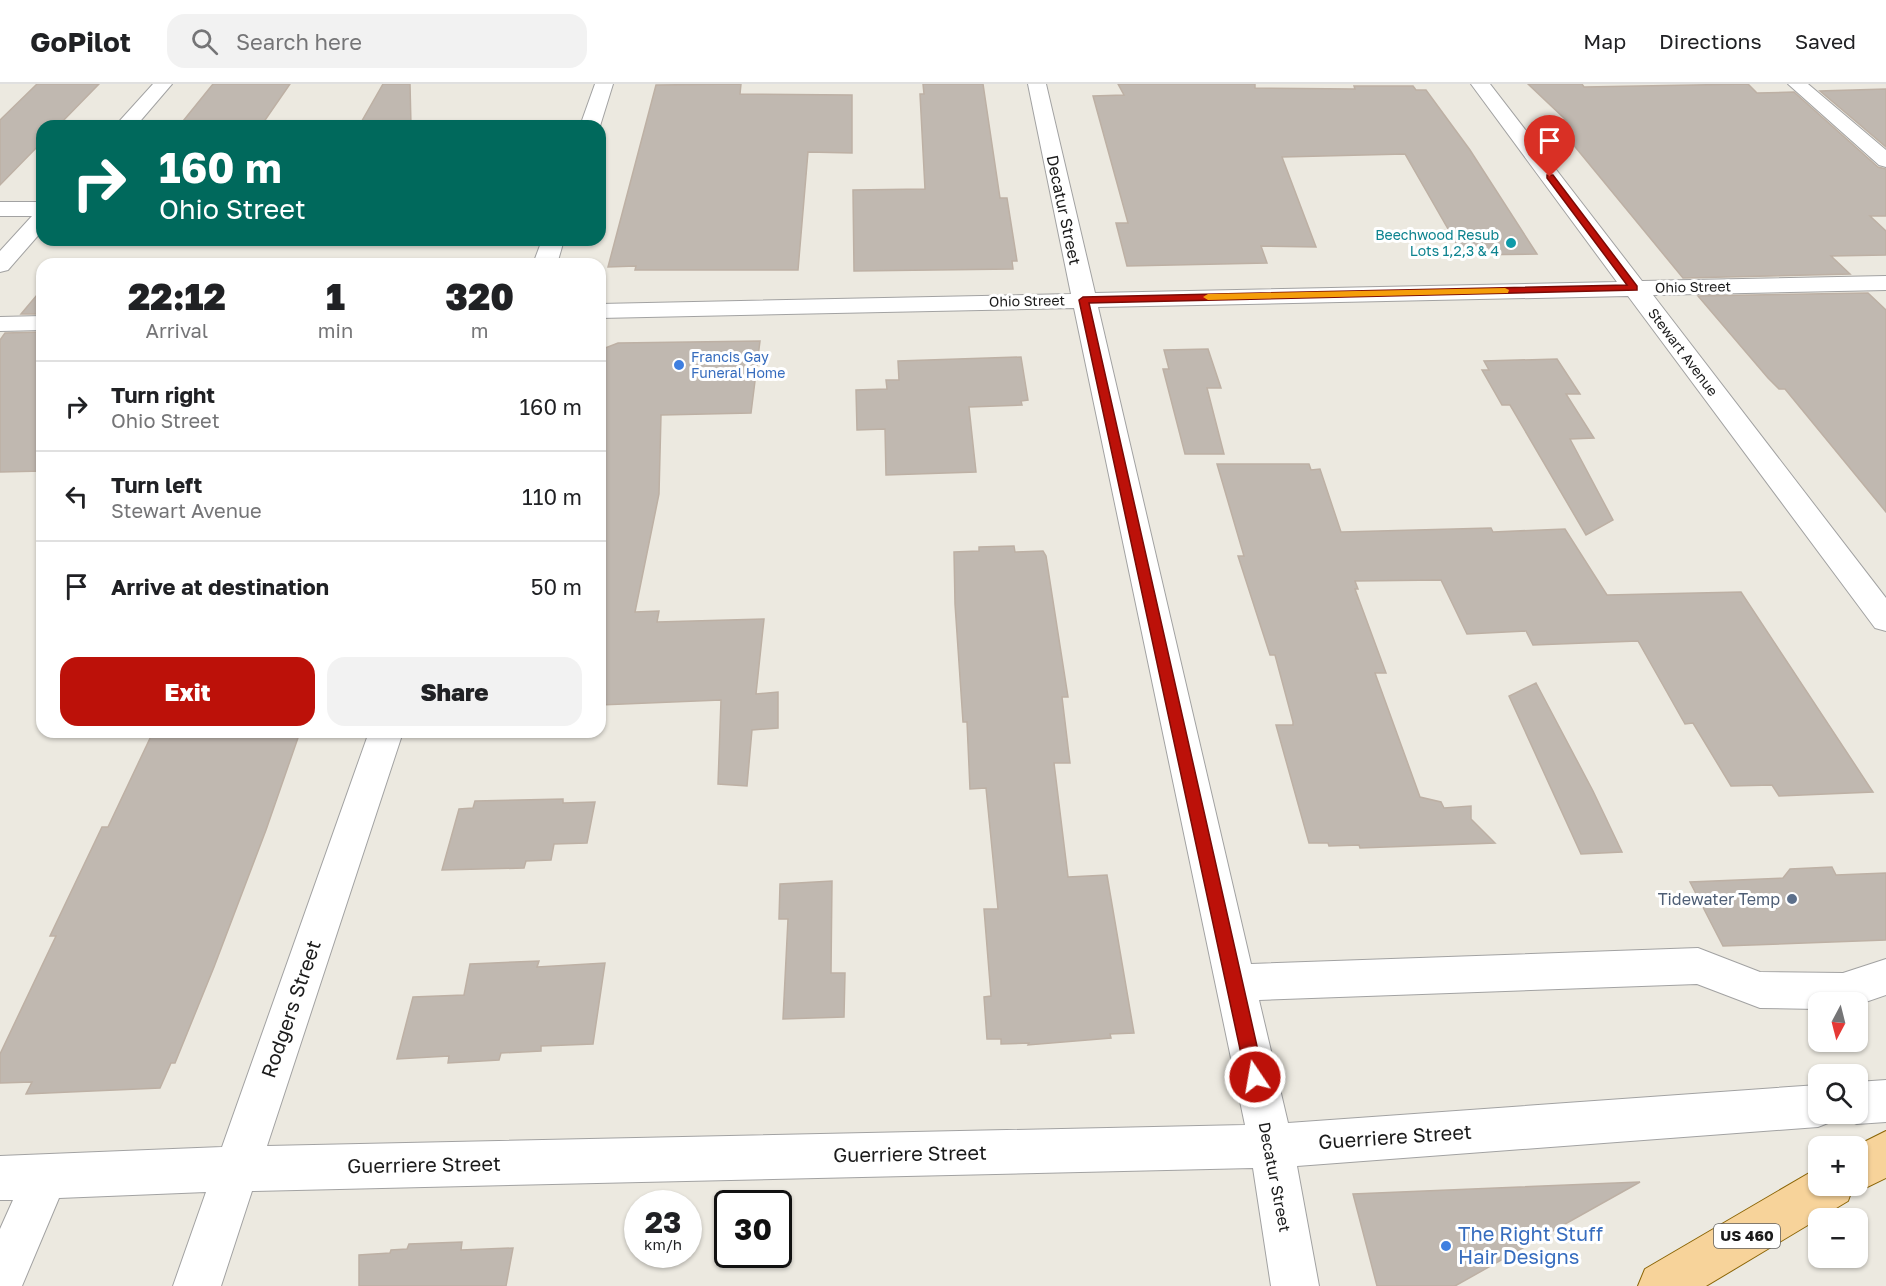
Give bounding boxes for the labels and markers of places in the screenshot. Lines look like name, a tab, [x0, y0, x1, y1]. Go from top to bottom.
pin	[1524, 115, 1575, 177]
place label: Beechwood Resub Lots 1,2,3 & 4	[1375, 226, 1499, 259]
marker: Beechwood Resub Lots 1,2,3 & 4	[1504, 236, 1518, 250]
place label: Francis Gay Funeral Home	[691, 348, 785, 381]
marker: Francis Gay Funeral Home	[672, 358, 686, 372]
place label: Tidewater Temp	[1658, 889, 1780, 909]
marker: Tidewater Temp	[1785, 892, 1799, 906]
place label: The Right Stuff Hair Designs	[1458, 1221, 1603, 1268]
marker: The Right Stuff Hair Designs	[1439, 1239, 1453, 1253]

